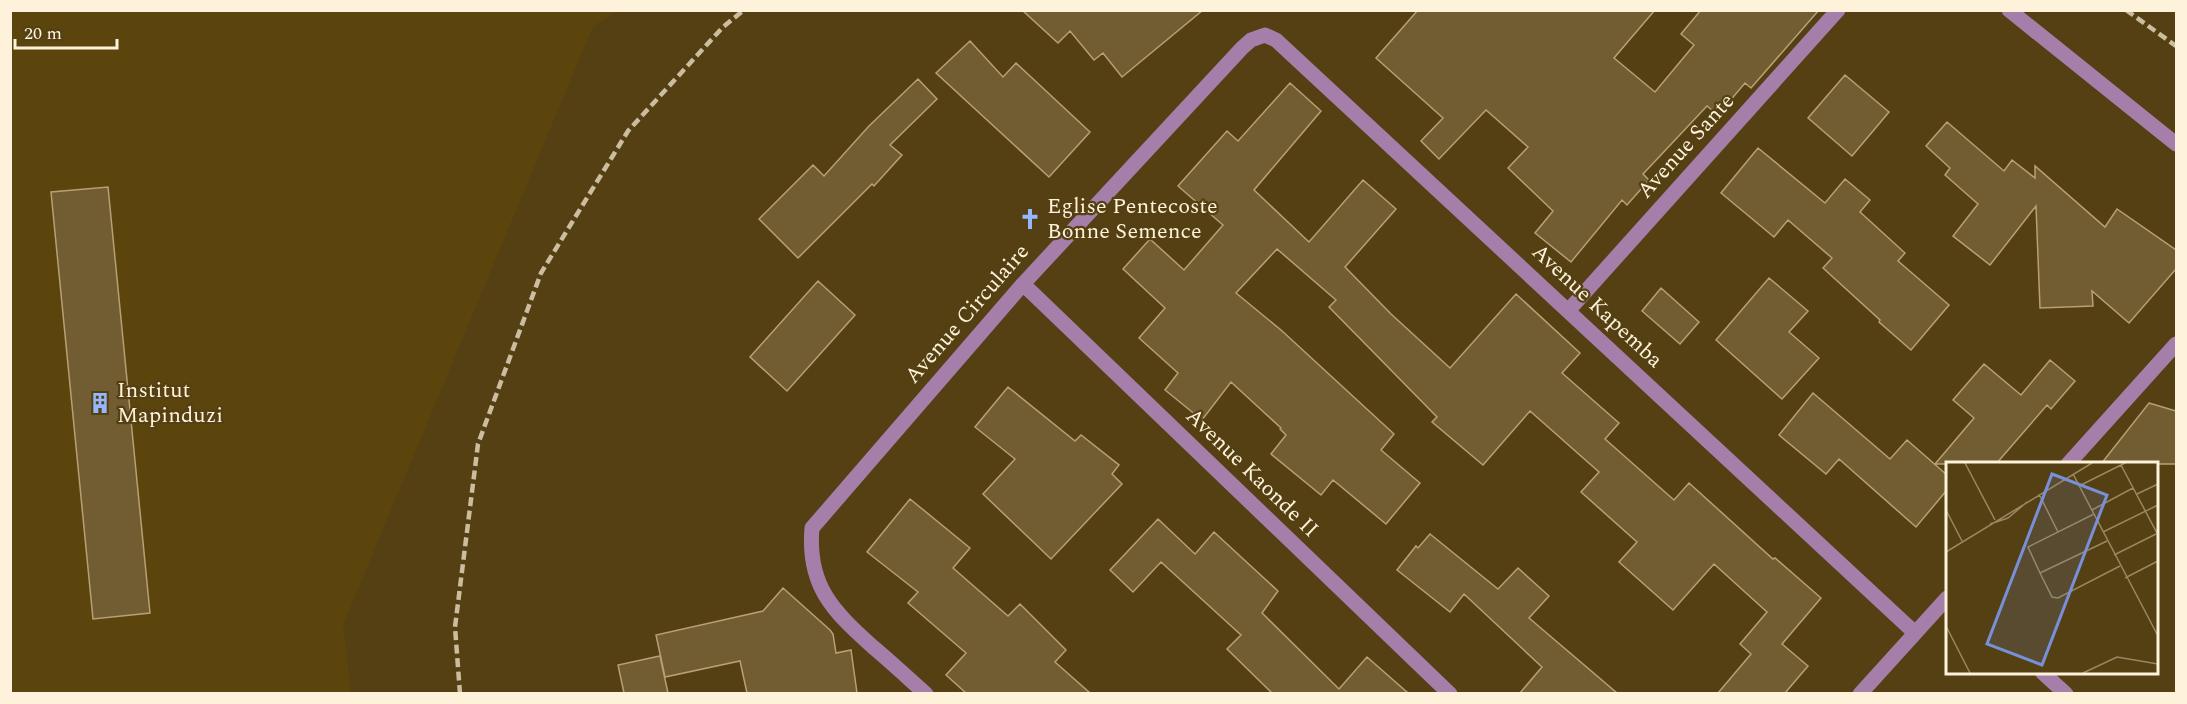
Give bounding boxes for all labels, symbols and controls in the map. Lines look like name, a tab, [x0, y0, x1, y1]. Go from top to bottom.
scale bar	[15, 12, 117, 50]
text: 20 m	[24, 20, 62, 47]
street label: Avenue Sante	[1629, 86, 1743, 206]
place label: Eglise Pentecoste Bonne Semence	[1047, 190, 1218, 248]
church icon: Eglise Pentecoste Bonne Semence	[1018, 207, 1042, 231]
street label: Avenue Kapemba	[1524, 236, 1670, 376]
street label: Avenue Circulaire	[897, 237, 1037, 391]
place label: Institut Mapinduzi	[117, 374, 223, 432]
building icon: Institut Mapinduzi	[88, 391, 112, 415]
street label: Avenue Kaonde II	[1178, 401, 1326, 545]
inset map	[1946, 462, 2157, 674]

